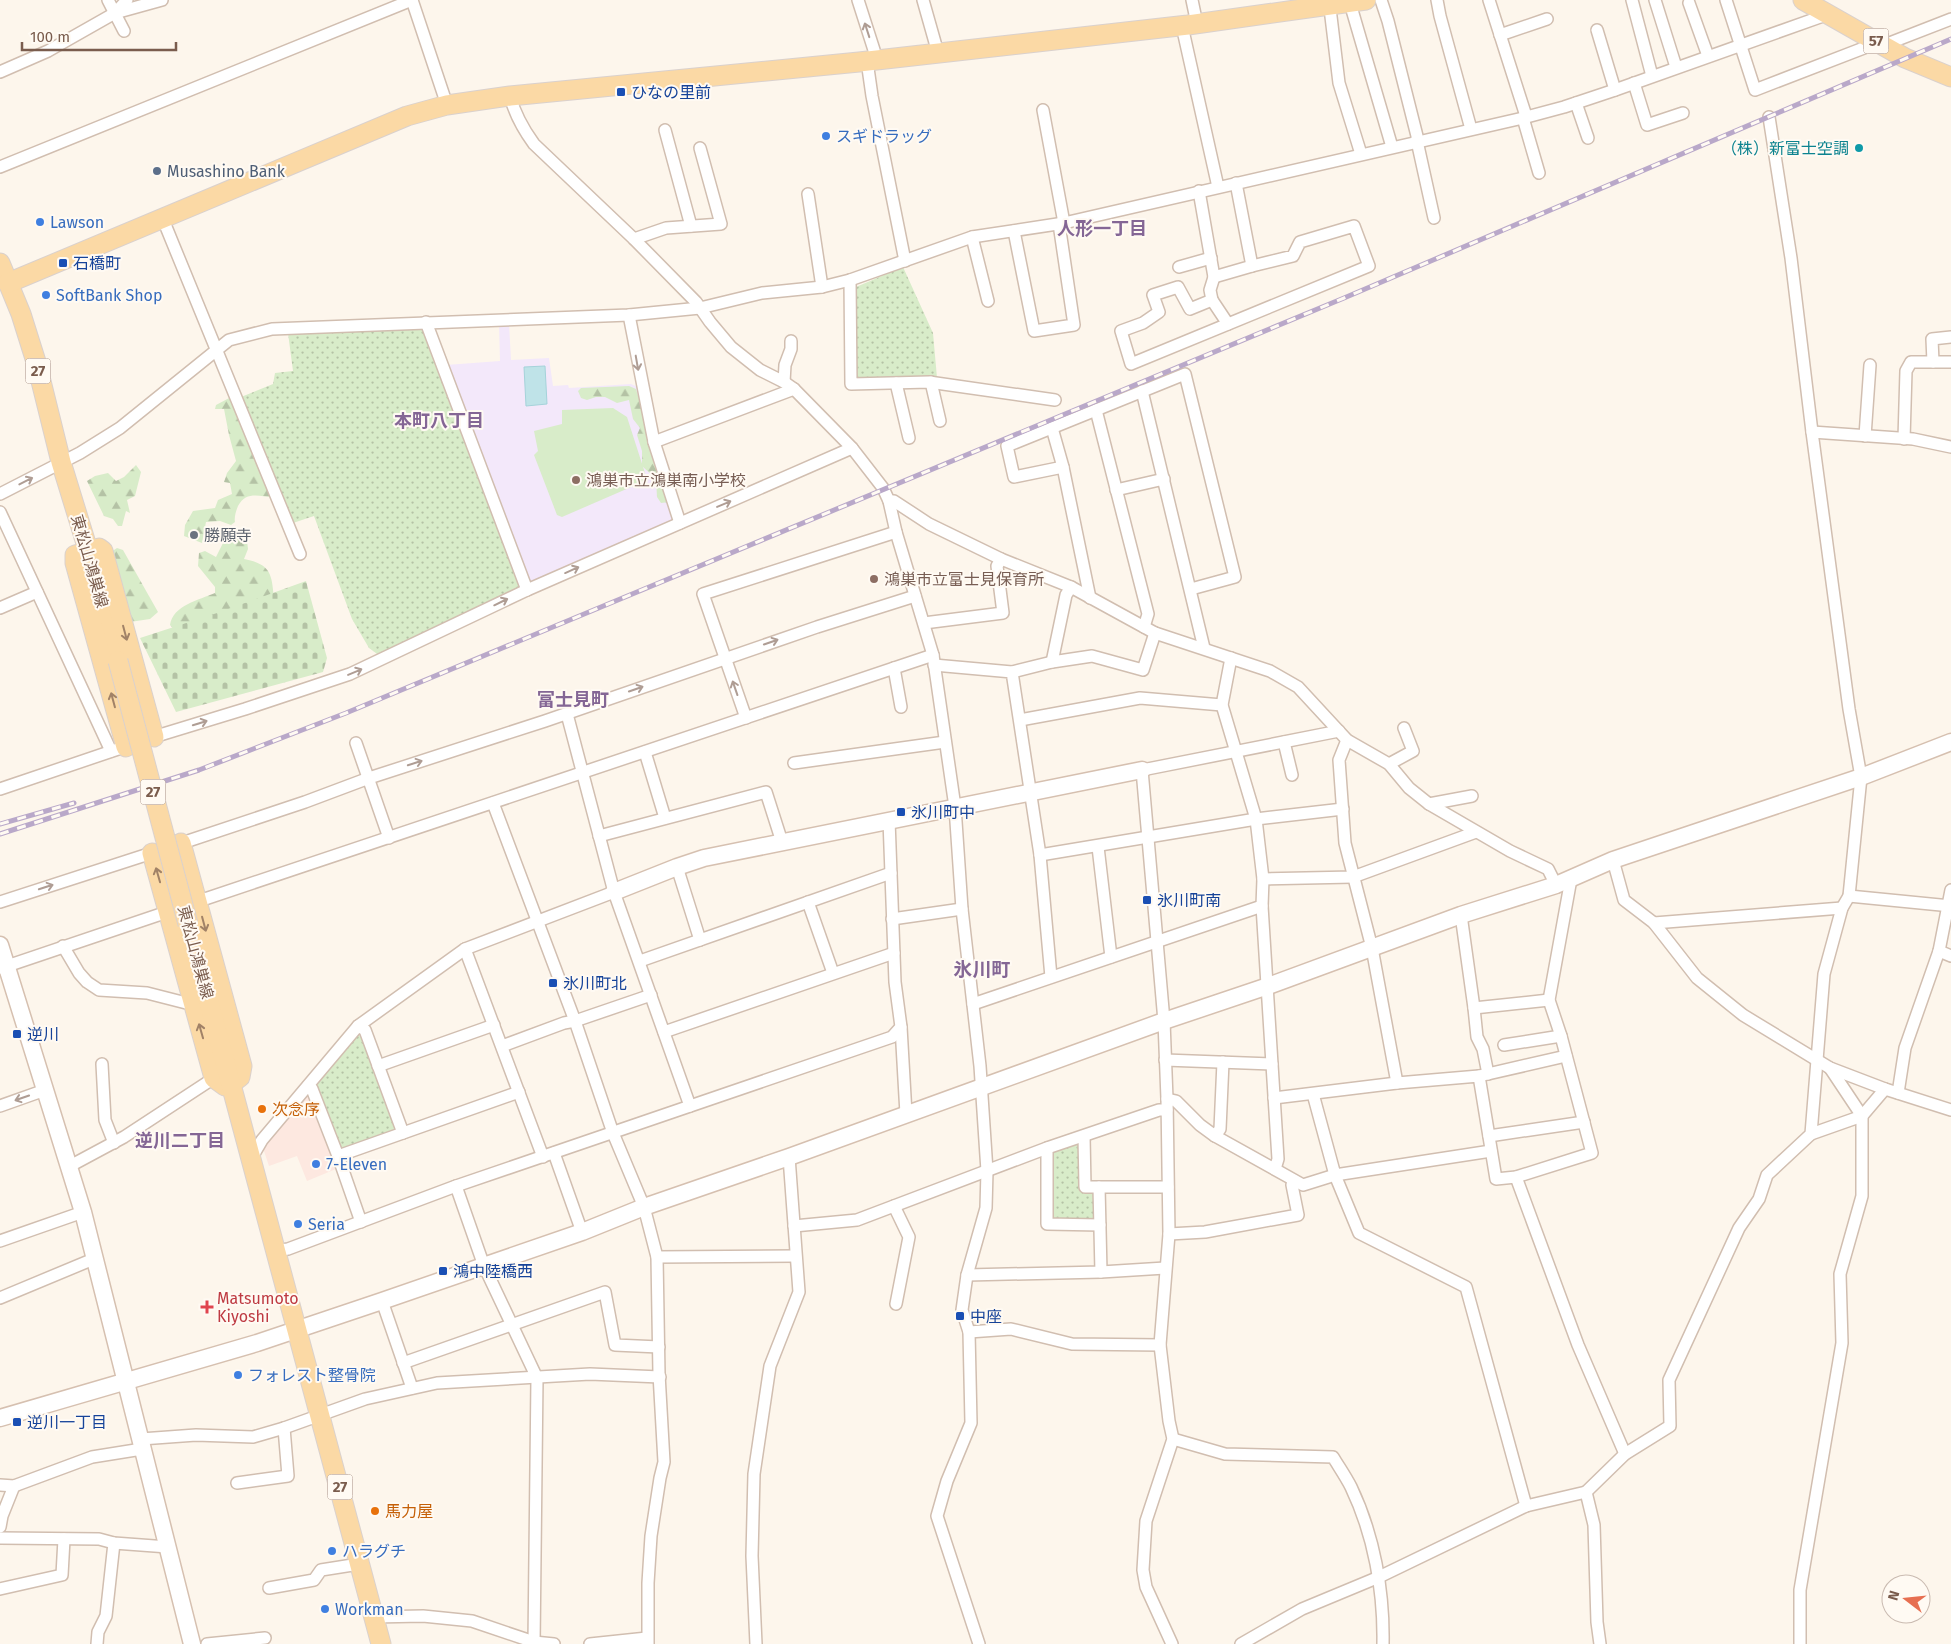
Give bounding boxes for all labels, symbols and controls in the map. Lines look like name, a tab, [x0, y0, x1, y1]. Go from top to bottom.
scale bar	[22, 20, 176, 52]
one-way arrow	[862, 22, 871, 38]
text: 100 m	[30, 28, 70, 46]
road number: 57	[1864, 28, 1888, 54]
place label: ひなの里前	[631, 83, 711, 102]
marker: ひなの里前	[615, 86, 627, 98]
place label: スギドラッグ	[836, 127, 932, 146]
marker: スギドラッグ	[820, 130, 832, 142]
place label: （株）新富士空調	[1721, 139, 1849, 158]
marker: （株）新富士空調	[1853, 142, 1865, 154]
place label: Musashino Bank	[167, 162, 286, 181]
marker: Musashino Bank	[151, 165, 163, 177]
place label: Lawson	[50, 213, 104, 232]
marker: Lawson	[34, 216, 46, 228]
district label: 人形一丁目	[1057, 218, 1147, 240]
place label: 石橋町	[73, 254, 121, 273]
marker: 石橋町	[57, 257, 69, 269]
place label: SoftBank Shop	[56, 286, 162, 305]
marker: SoftBank Shop	[40, 289, 52, 301]
one-way arrow	[633, 354, 643, 370]
road number: 27	[26, 358, 50, 384]
district label: 本町八丁目	[394, 410, 484, 432]
place label: 鴻巣市立鴻巣南小学校	[586, 471, 746, 490]
marker: 鴻巣市立鴻巣南小学校	[570, 474, 582, 486]
one-way arrow	[18, 476, 33, 485]
one-way arrow	[716, 498, 731, 508]
street label: 東松山鴻巣線	[67, 512, 112, 610]
place label: 勝願寺	[204, 526, 252, 545]
marker: 勝願寺	[188, 529, 200, 541]
one-way arrow	[564, 565, 579, 575]
place label: 鴻巣市立富士見保育所	[884, 570, 1044, 589]
marker: 鴻巣市立富士見保育所	[868, 573, 880, 585]
one-way arrow	[494, 597, 509, 607]
one-way arrow	[121, 625, 130, 641]
one-way arrow	[763, 637, 779, 647]
one-way arrow	[347, 666, 362, 675]
one-way arrow	[730, 680, 740, 696]
one-way arrow	[627, 684, 643, 693]
district label: 富士見町	[537, 689, 609, 711]
one-way arrow	[108, 692, 117, 708]
one-way arrow	[192, 717, 208, 727]
one-way arrow	[407, 758, 423, 768]
road number: 27	[140, 780, 166, 804]
place label: 氷川町中	[911, 803, 975, 822]
marker: 氷川町中	[895, 806, 907, 818]
one-way arrow	[153, 867, 163, 883]
one-way arrow	[38, 882, 54, 891]
place label: 氷川町南	[1157, 891, 1221, 910]
marker: 氷川町南	[1141, 894, 1153, 906]
street label: 東松山鴻巣線	[174, 903, 217, 1001]
one-way arrow	[199, 915, 209, 931]
district label: 氷川町	[953, 958, 1011, 981]
place label: 氷川町北	[563, 974, 627, 993]
marker: 氷川町北	[547, 977, 559, 989]
one-way arrow	[196, 1024, 206, 1040]
place label: 逆川	[27, 1025, 59, 1044]
marker: 逆川	[11, 1028, 23, 1040]
one-way arrow	[15, 1094, 31, 1103]
place label: 次念序	[272, 1100, 320, 1119]
marker: 次念序	[256, 1103, 268, 1115]
district label: 逆川二丁目	[135, 1130, 225, 1152]
place label: 7-Eleven	[326, 1155, 387, 1174]
marker: 7-Eleven	[310, 1158, 322, 1170]
place label: Seria	[308, 1215, 345, 1234]
marker: Seria	[292, 1218, 304, 1230]
place label: 鴻中陸橋西	[453, 1262, 533, 1281]
marker: 鴻中陸橋西	[437, 1265, 449, 1277]
place label: Matsumoto Kiyoshi	[217, 1289, 299, 1326]
marker: Matsumoto Kiyoshi	[201, 1301, 213, 1313]
place label: 中座	[970, 1307, 1002, 1326]
marker: 中座	[954, 1310, 966, 1322]
place label: フォレスト整骨院	[248, 1366, 376, 1385]
marker: フォレスト整骨院	[232, 1369, 244, 1381]
place label: 逆川一丁目	[27, 1413, 107, 1432]
marker: 逆川一丁目	[11, 1416, 23, 1428]
road number: 27	[328, 1474, 352, 1500]
place label: 馬力屋	[385, 1502, 433, 1521]
marker: 馬力屋	[369, 1505, 381, 1517]
place label: ハラグチ	[342, 1542, 406, 1561]
marker: ハラグチ	[326, 1545, 338, 1557]
north arrow	[1881, 1574, 1931, 1624]
text: N	[1885, 1589, 1903, 1602]
place label: Workman	[335, 1600, 404, 1619]
marker: Workman	[319, 1603, 331, 1615]

